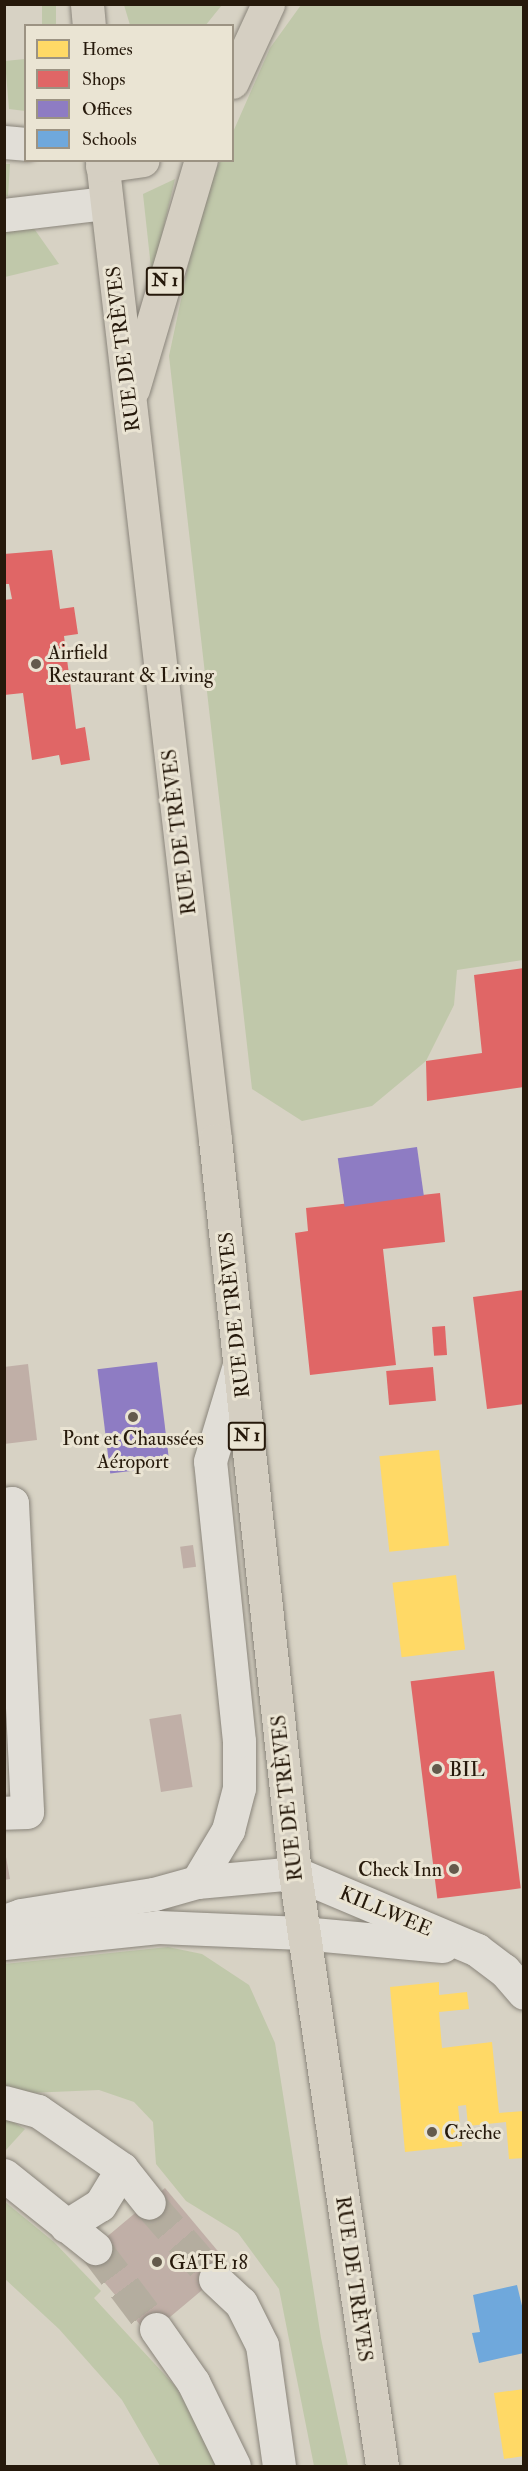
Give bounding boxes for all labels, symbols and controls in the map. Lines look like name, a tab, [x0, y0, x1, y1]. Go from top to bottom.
legend	[24, 24, 234, 162]
text: Homes	[82, 38, 133, 61]
text: Shops	[82, 68, 125, 91]
text: Offices	[82, 98, 132, 121]
text: Schools	[82, 128, 137, 151]
street label: RUE DE TRÈVES	[101, 265, 145, 433]
road number: N 1	[146, 266, 184, 296]
place label: Airfield Restaurant & Living	[48, 640, 214, 687]
marker: Airfield Restaurant & Living	[29, 657, 43, 671]
street label: RUE DE TRÈVES	[157, 748, 201, 916]
street label: RUE DE TRÈVES	[213, 1231, 255, 1399]
marker: Pont et Chaussées Aéroport	[126, 1410, 140, 1424]
road number: N 1	[228, 1421, 266, 1451]
place label: Pont et Chaussées Aéroport	[62, 1426, 204, 1473]
street label: RUE DE TRÈVES	[266, 1714, 308, 1882]
place label: BIL	[449, 1757, 485, 1781]
marker: BIL	[430, 1762, 444, 1776]
place label: Check Inn	[358, 1857, 442, 1881]
marker: Check Inn	[447, 1862, 461, 1876]
street label: KILLWEE	[336, 1881, 436, 1941]
place label: Crèche	[444, 2120, 501, 2144]
marker: Crèche	[425, 2125, 439, 2139]
street label: RUE DE TRÈVES	[331, 2195, 377, 2363]
place label: GATE 18	[169, 2250, 248, 2274]
marker: GATE 18	[150, 2255, 164, 2269]

